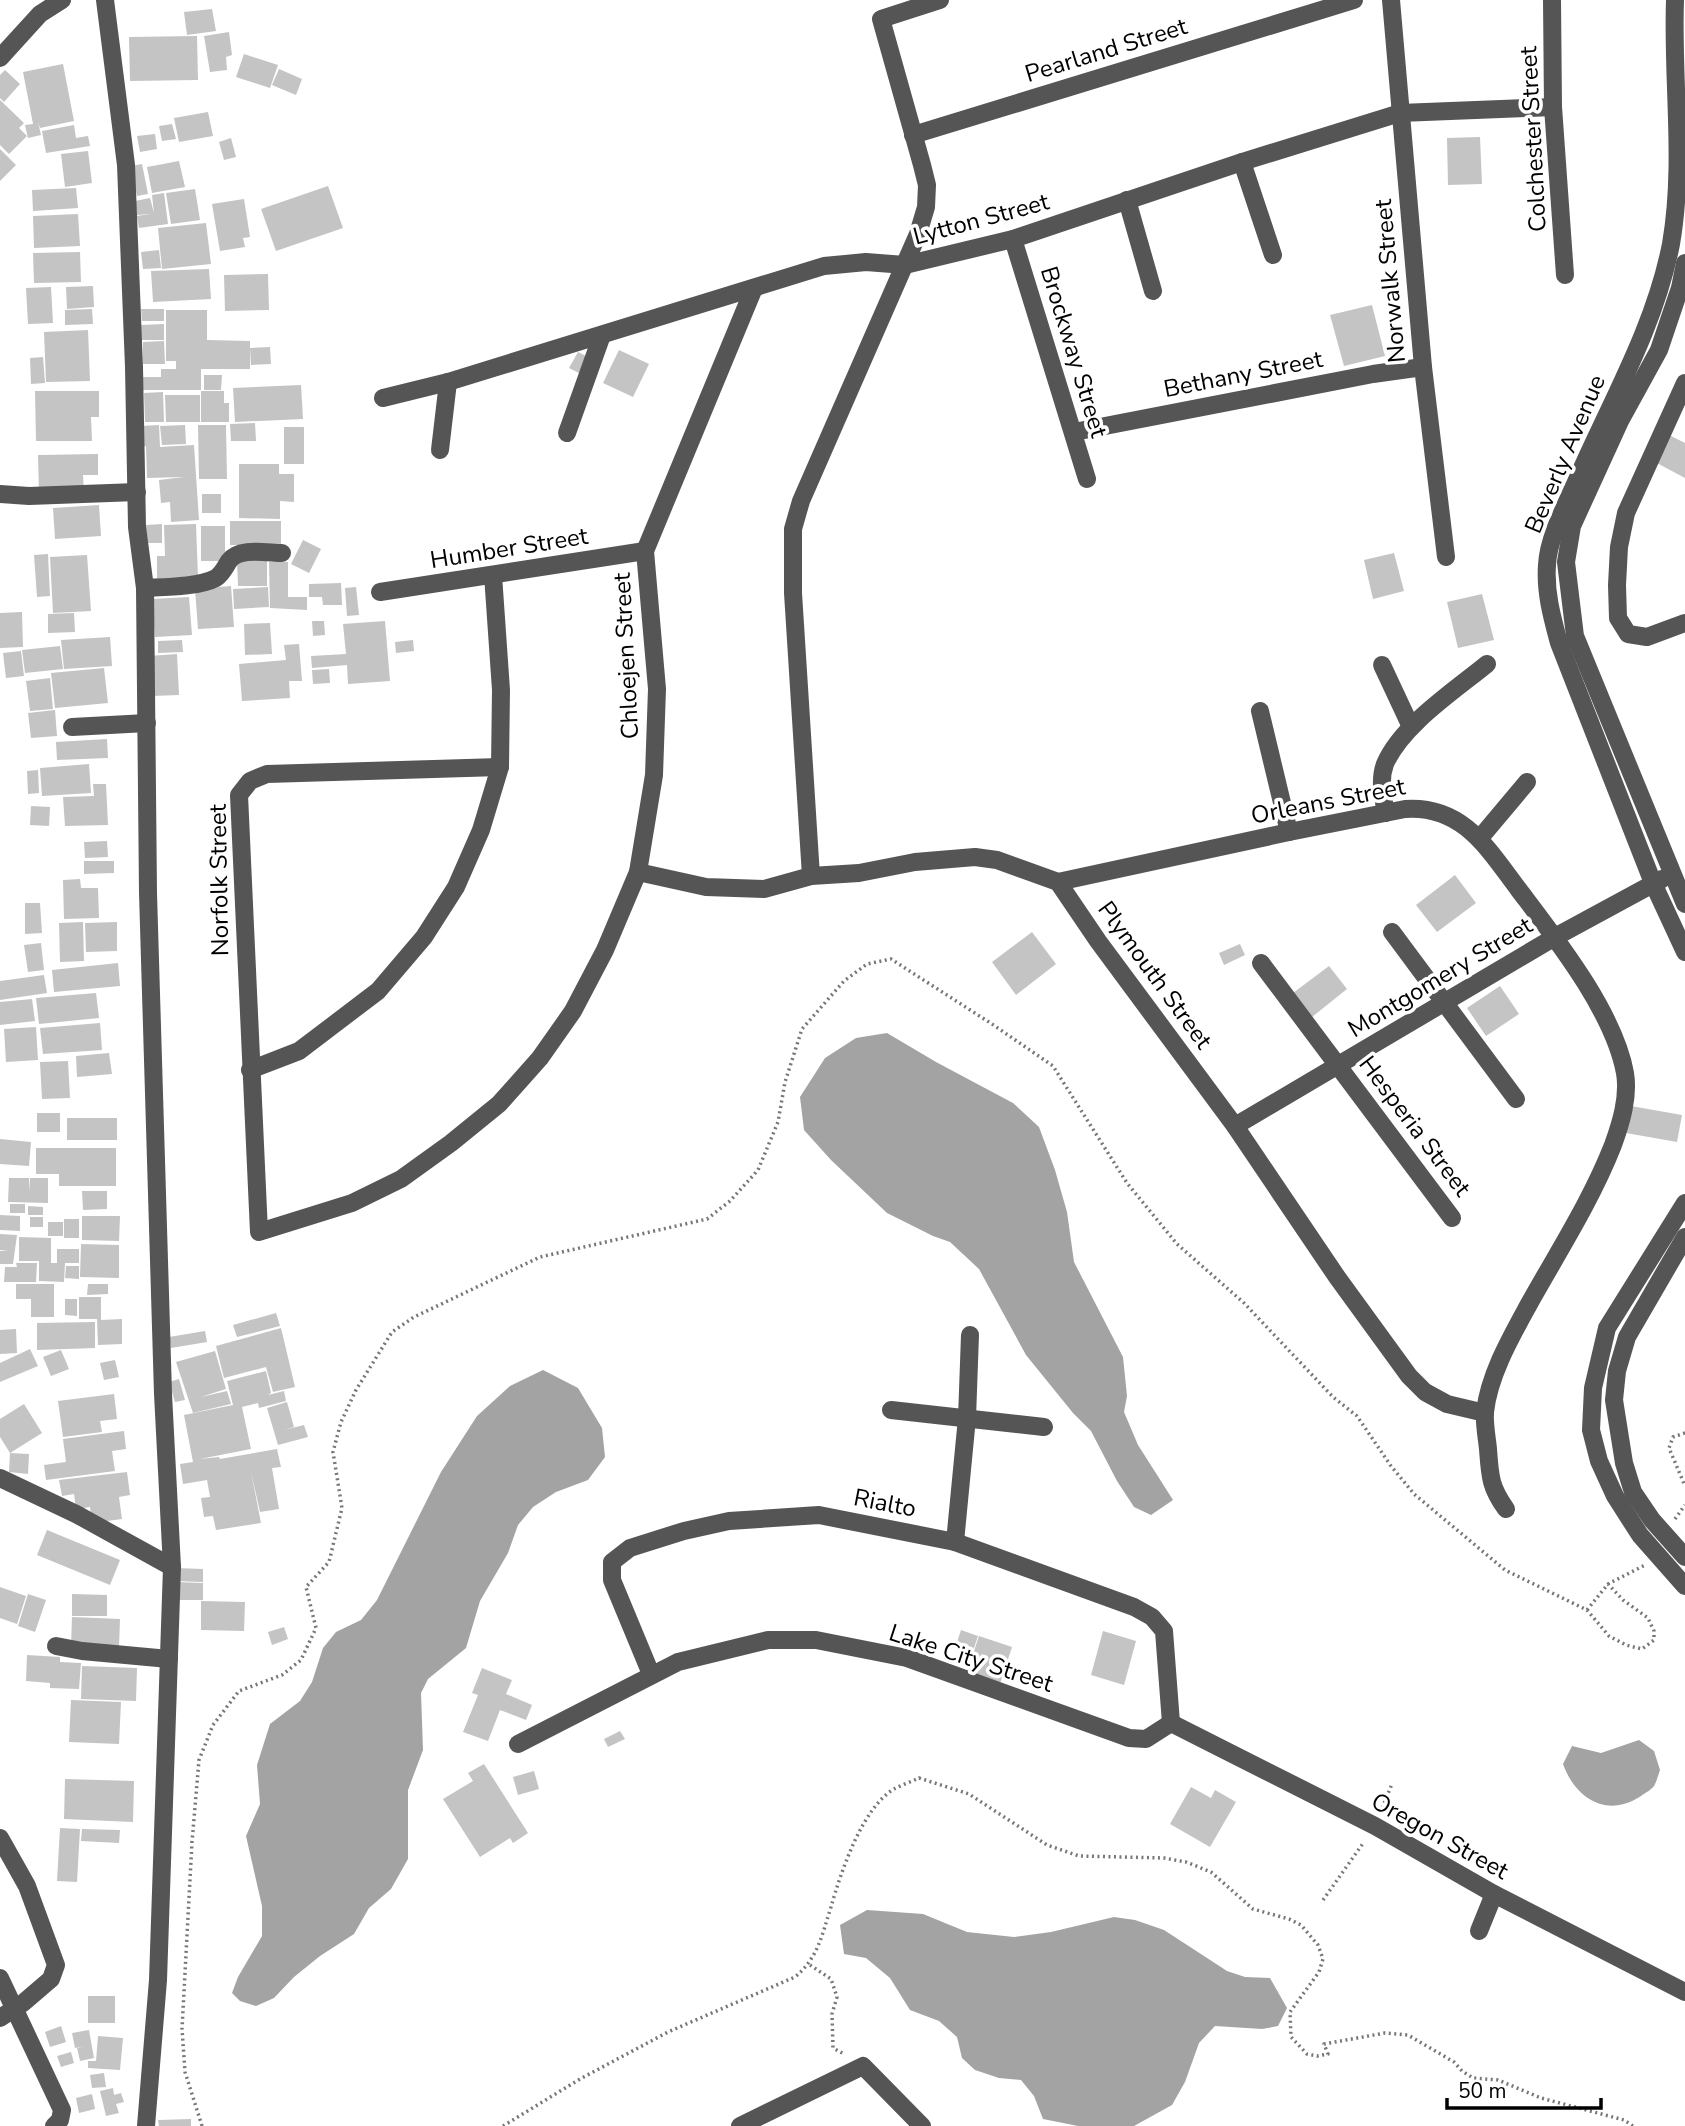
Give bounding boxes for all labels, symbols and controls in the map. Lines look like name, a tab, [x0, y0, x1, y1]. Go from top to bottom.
street label: Pearland Street	[1021, 10, 1191, 90]
street label: Colchester Street	[1512, 45, 1554, 233]
street label: Lytton Street	[909, 185, 1053, 253]
street label: Norwalk Street	[1367, 197, 1413, 364]
street label: Brockway Street	[1033, 263, 1115, 442]
street label: Bethany Street	[1161, 343, 1326, 405]
street label: Beverly Avenue	[1517, 370, 1613, 538]
street label: Humber Street	[428, 520, 591, 576]
street label: Chloejen Street	[606, 571, 646, 740]
street label: Orleans Street	[1248, 770, 1408, 832]
street label: Norfolk Street	[202, 803, 236, 956]
street label: Plymouth Street	[1091, 895, 1220, 1056]
street label: Montgomery Street	[1342, 909, 1539, 1045]
street label: Hesperia Street	[1352, 1049, 1479, 1203]
street label: Rialto	[851, 1481, 919, 1525]
street label: Lake City Street	[885, 1616, 1058, 1700]
street label: Oregon Street	[1366, 1785, 1515, 1887]
scale bar	[1447, 2066, 1601, 2110]
text: 50 m	[1458, 2077, 1507, 2105]

